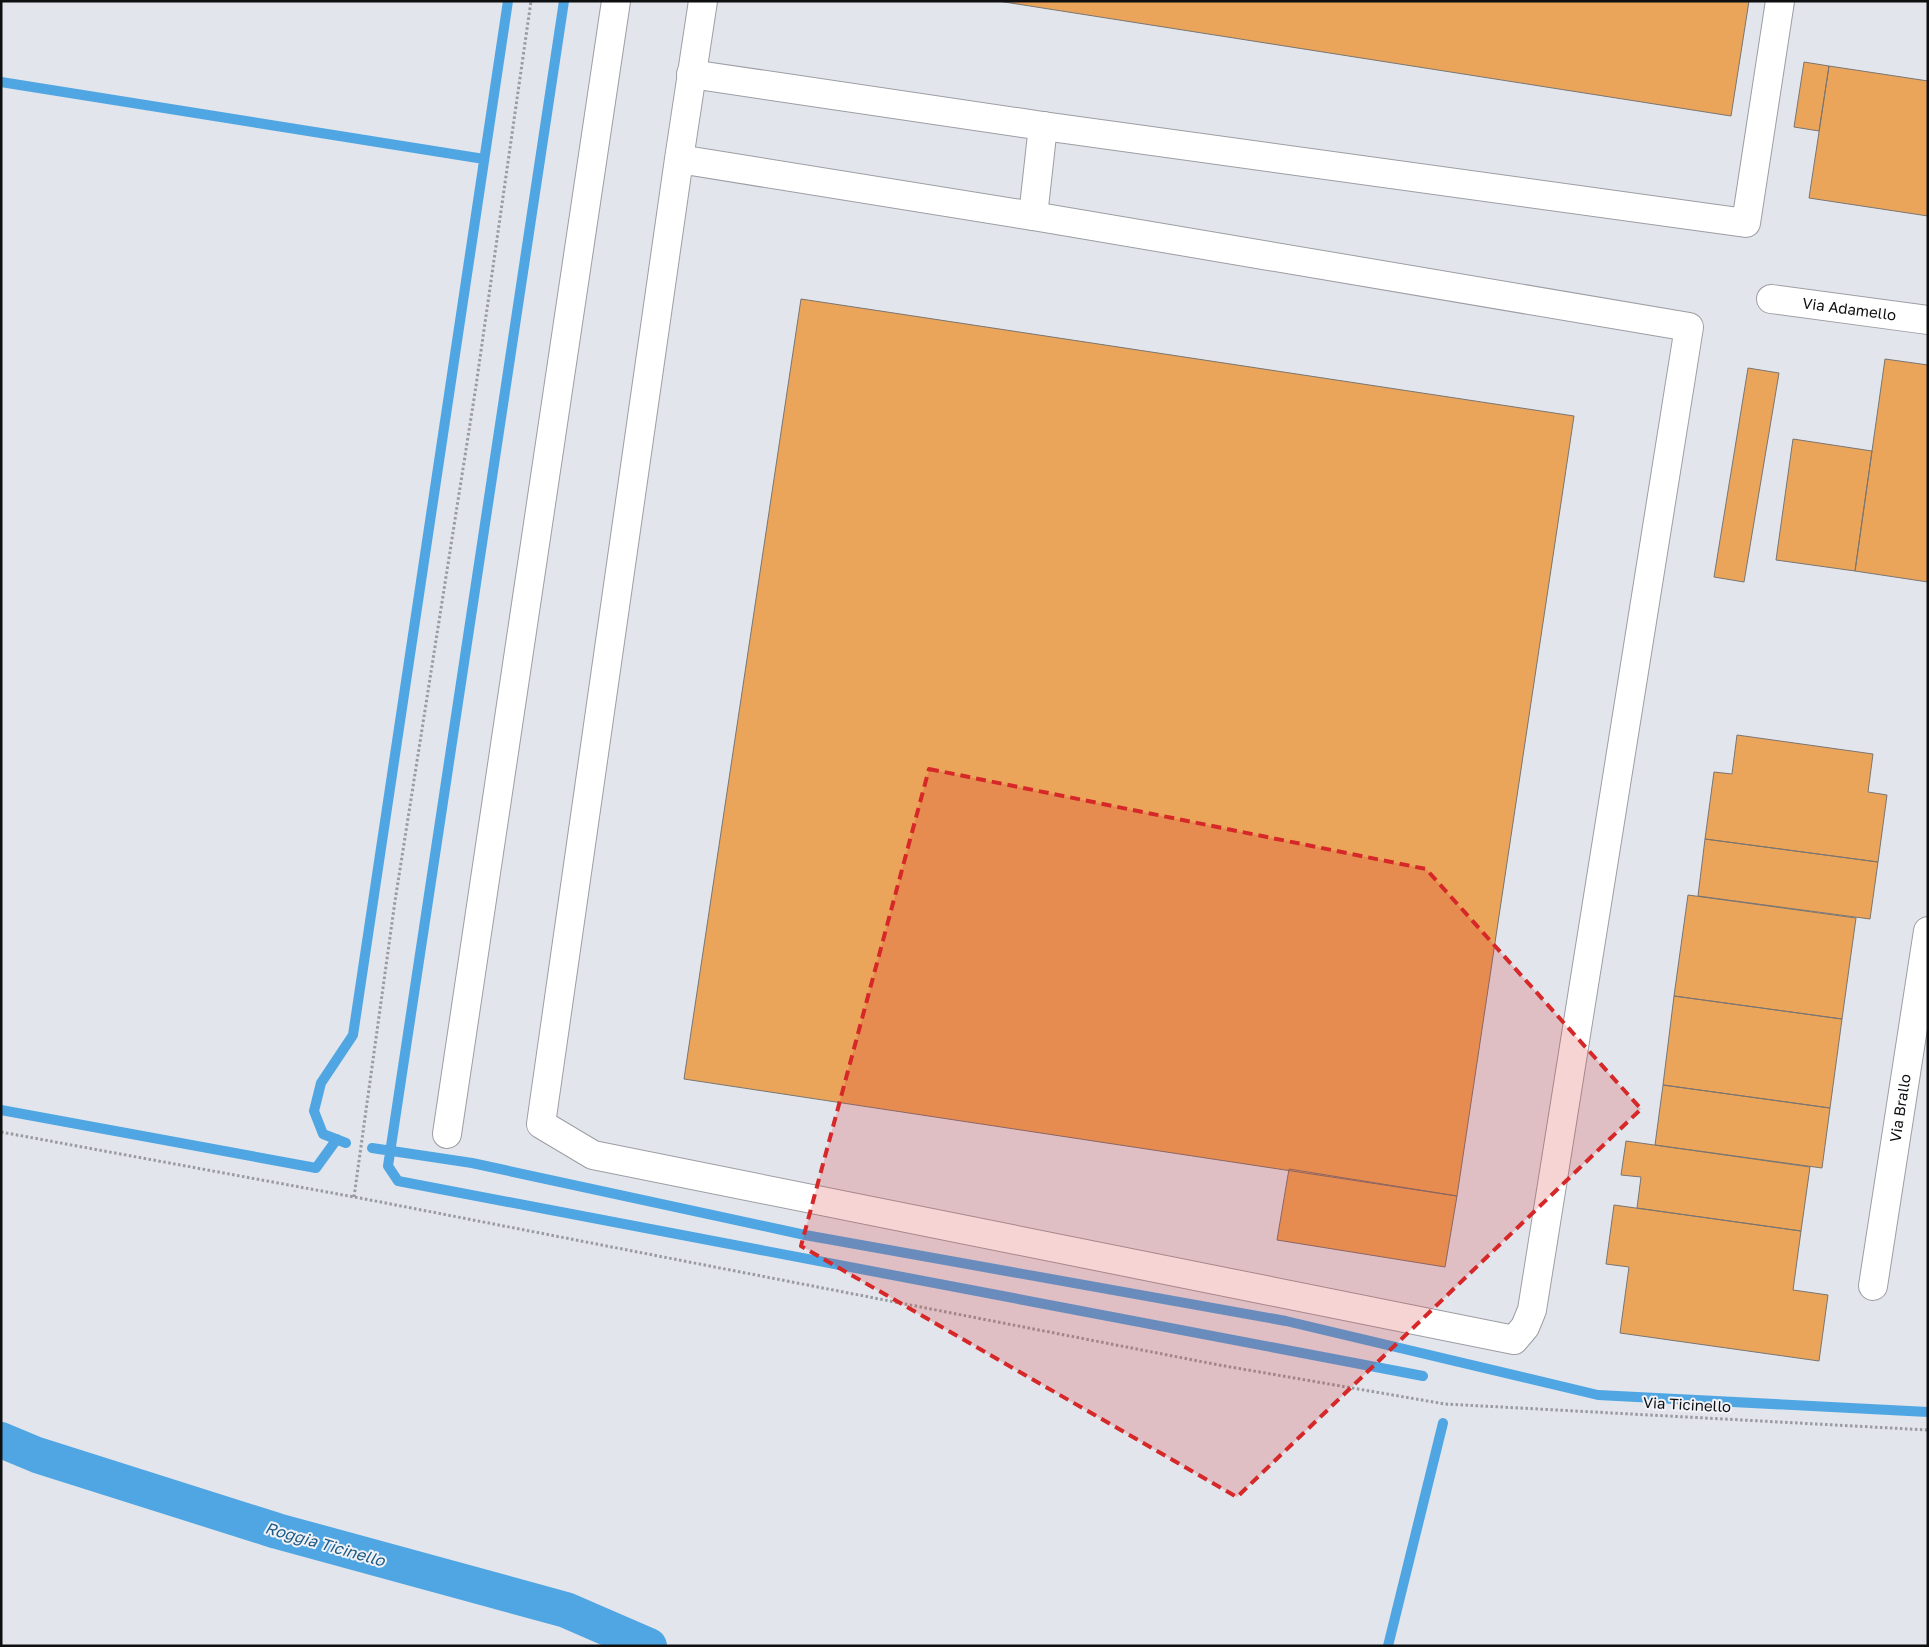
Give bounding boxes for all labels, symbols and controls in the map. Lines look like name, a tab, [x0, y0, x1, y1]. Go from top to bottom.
street label: Via Adamello	[1801, 293, 1897, 324]
street label: Via Brallo	[1885, 1072, 1914, 1143]
street label: Via Ticinello	[1643, 1393, 1732, 1415]
water label: Roggia Ticinello	[263, 1517, 388, 1571]

